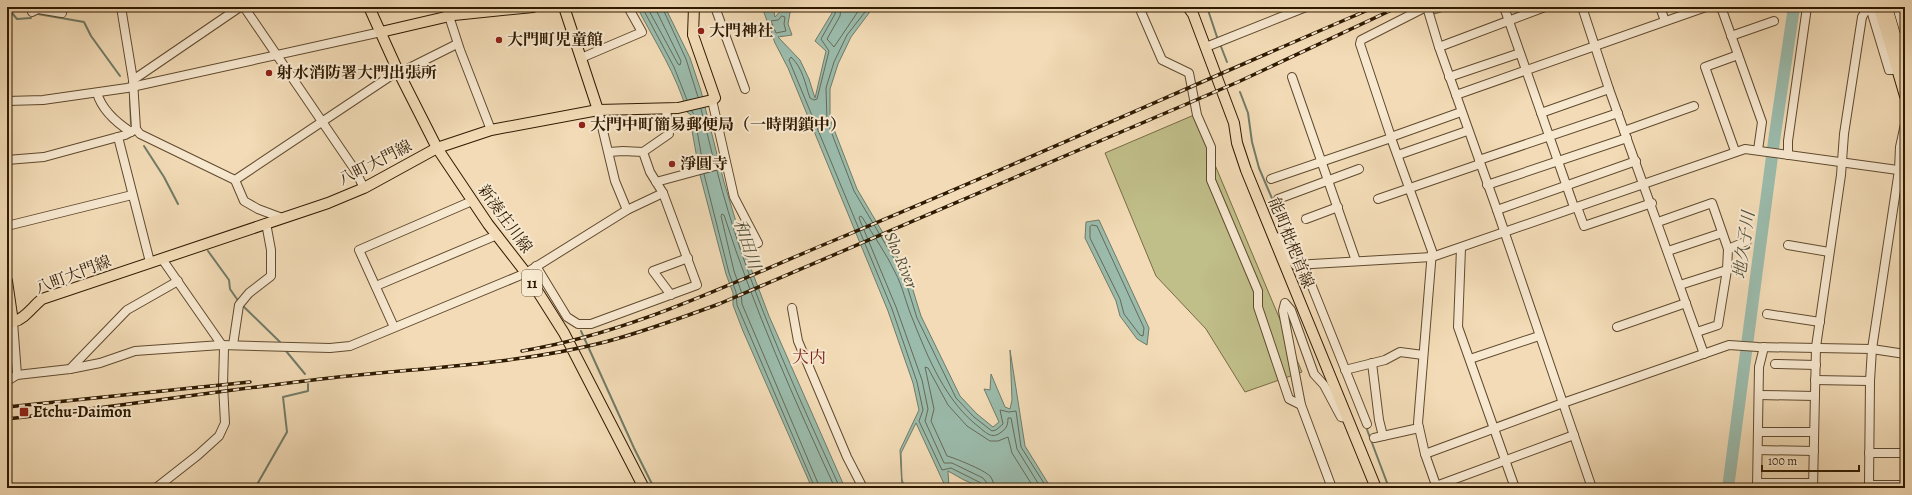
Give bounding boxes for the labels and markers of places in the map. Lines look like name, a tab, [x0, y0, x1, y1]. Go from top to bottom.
place label: 大門神社	[709, 20, 773, 42]
marker: 大門神社	[696, 26, 706, 36]
place label: 大門町児童館	[507, 29, 603, 51]
marker: 大門町児童館	[494, 35, 504, 45]
place label: 射水消防署大門出張所	[277, 62, 437, 84]
marker: 射水消防署大門出張所	[264, 68, 274, 78]
place label: 大門中町簡易郵便局（一時閉鎖中）	[590, 114, 846, 136]
marker: 大門中町簡易郵便局（一時閉鎖中）	[577, 120, 587, 130]
place label: 淨圓寺	[680, 153, 728, 175]
marker: 淨圓寺	[667, 159, 677, 169]
place label: Etchu-Daimon	[33, 401, 131, 423]
marker: Etchu-Daimon	[18, 406, 30, 418]

